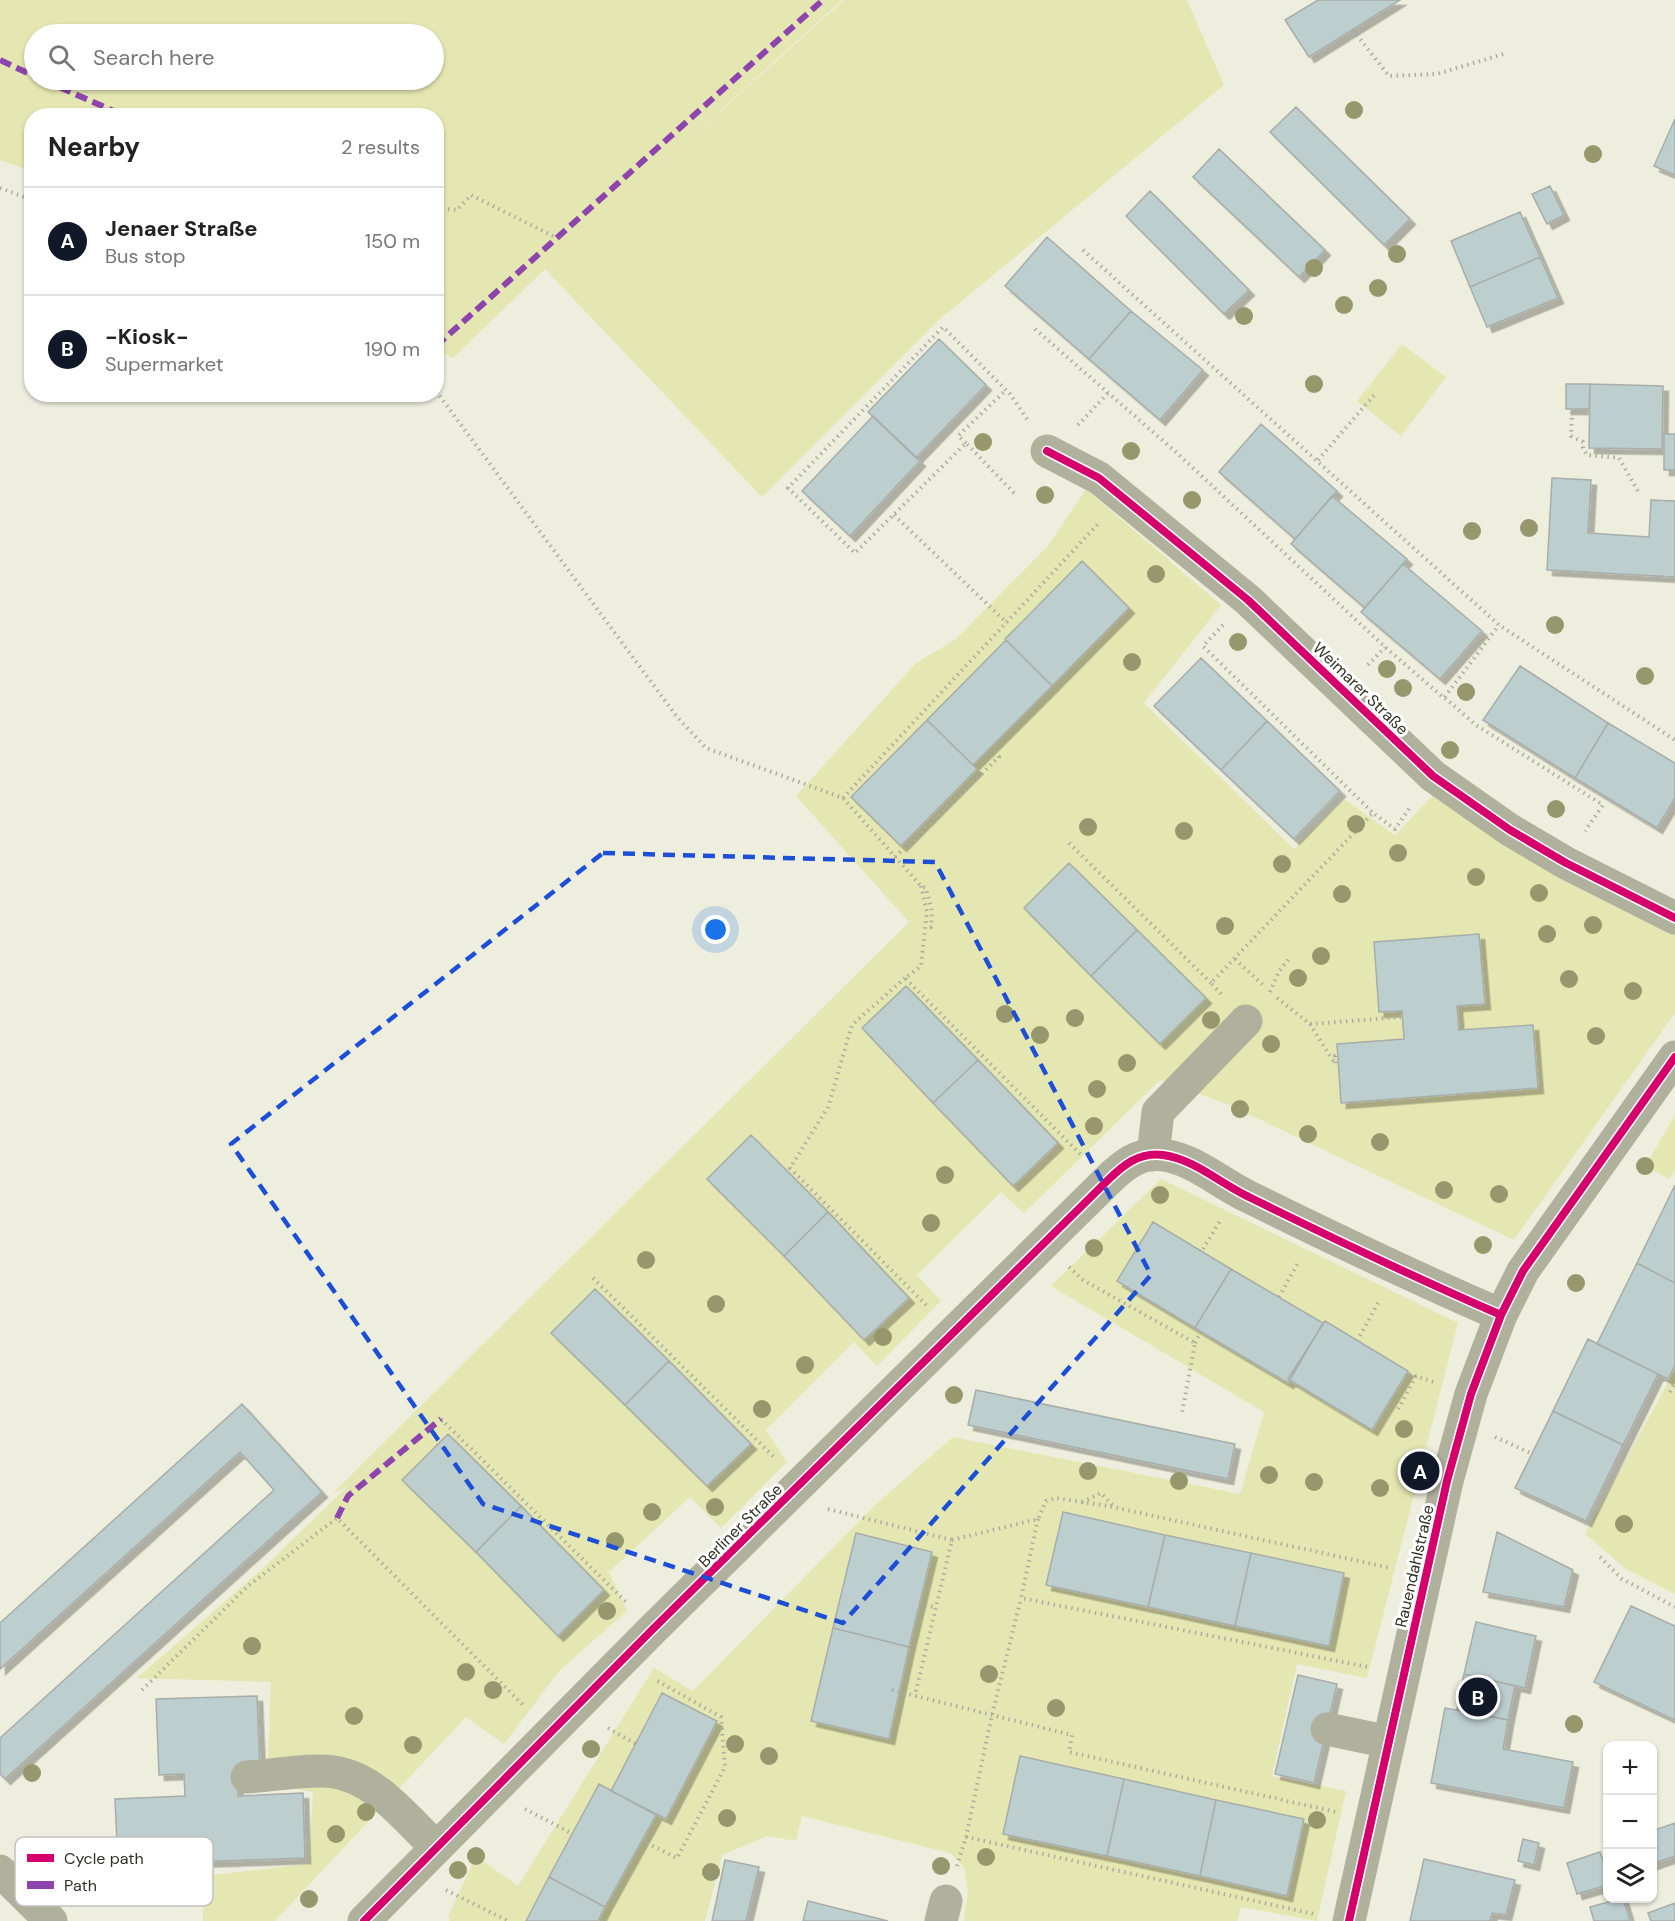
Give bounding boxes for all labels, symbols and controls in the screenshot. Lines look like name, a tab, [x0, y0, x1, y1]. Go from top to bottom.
search box	[24, 24, 444, 90]
icon: search	[45, 41, 78, 74]
text: Search here	[93, 43, 214, 72]
text: Nearby	[48, 130, 140, 164]
text: 2 results	[341, 134, 420, 160]
text: Jenaer Straße	[105, 214, 258, 243]
text: A	[60, 228, 75, 254]
text: 150 m	[365, 228, 420, 254]
text: Bus stop	[105, 243, 185, 269]
text: -Kiosk-	[105, 322, 189, 351]
text: B	[61, 336, 74, 362]
text: 190 m	[364, 336, 420, 362]
text: Supermarket	[105, 351, 224, 377]
street label: Weimarer Straße	[1308, 637, 1413, 739]
your location	[701, 915, 730, 944]
pin: A	[1400, 1448, 1440, 1494]
street label: Berliner Straße	[694, 1479, 787, 1572]
street label: Rauendahlstraße	[1390, 1503, 1439, 1629]
pin: B	[1458, 1674, 1498, 1720]
map controls	[1603, 1741, 1657, 1903]
button: +	[1603, 1741, 1657, 1795]
button: −	[1603, 1795, 1657, 1849]
legend	[15, 1837, 213, 1906]
text: Cycle path	[64, 1848, 144, 1869]
button: layers	[1603, 1849, 1657, 1903]
text: Path	[64, 1875, 97, 1896]

